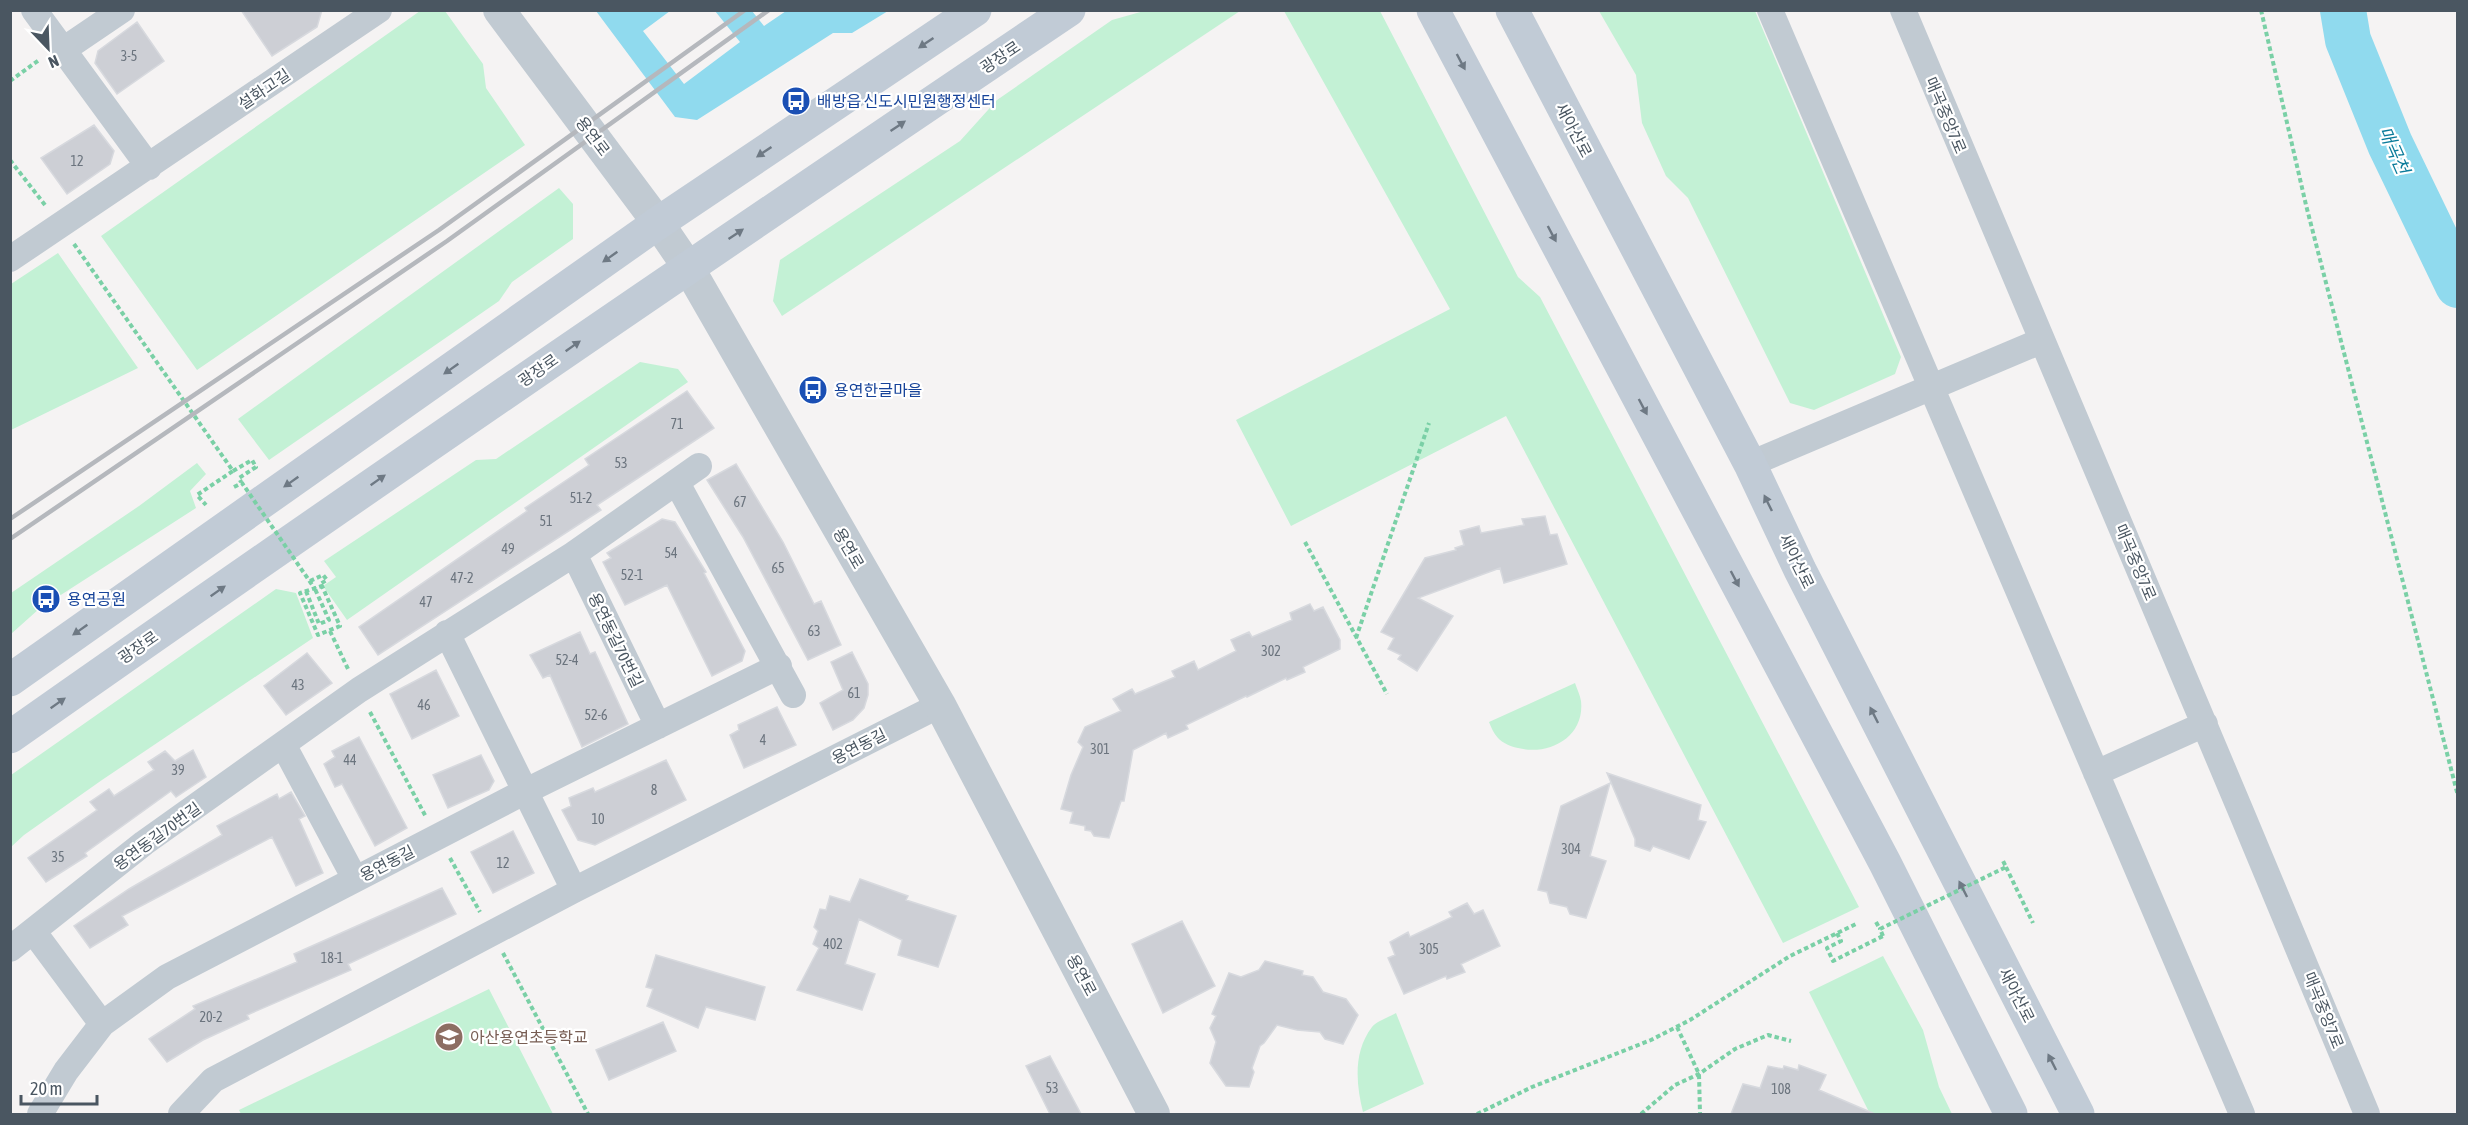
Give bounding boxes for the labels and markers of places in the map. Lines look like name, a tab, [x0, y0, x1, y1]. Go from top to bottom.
bus stop icon: 배방읍 신도시민원행정센터	[780, 85, 812, 117]
place label: 배방읍 신도시민원행정센터	[817, 92, 996, 110]
bus stop icon: 용연한글마을	[797, 374, 829, 406]
place label: 용연한글마을	[834, 381, 922, 399]
bus stop icon: 용연공원	[30, 583, 62, 615]
place label: 용연공원	[67, 590, 126, 608]
school or university icon: 아산용연초등학교	[433, 1021, 465, 1053]
place label: 아산용연초등학교	[470, 1028, 588, 1046]

